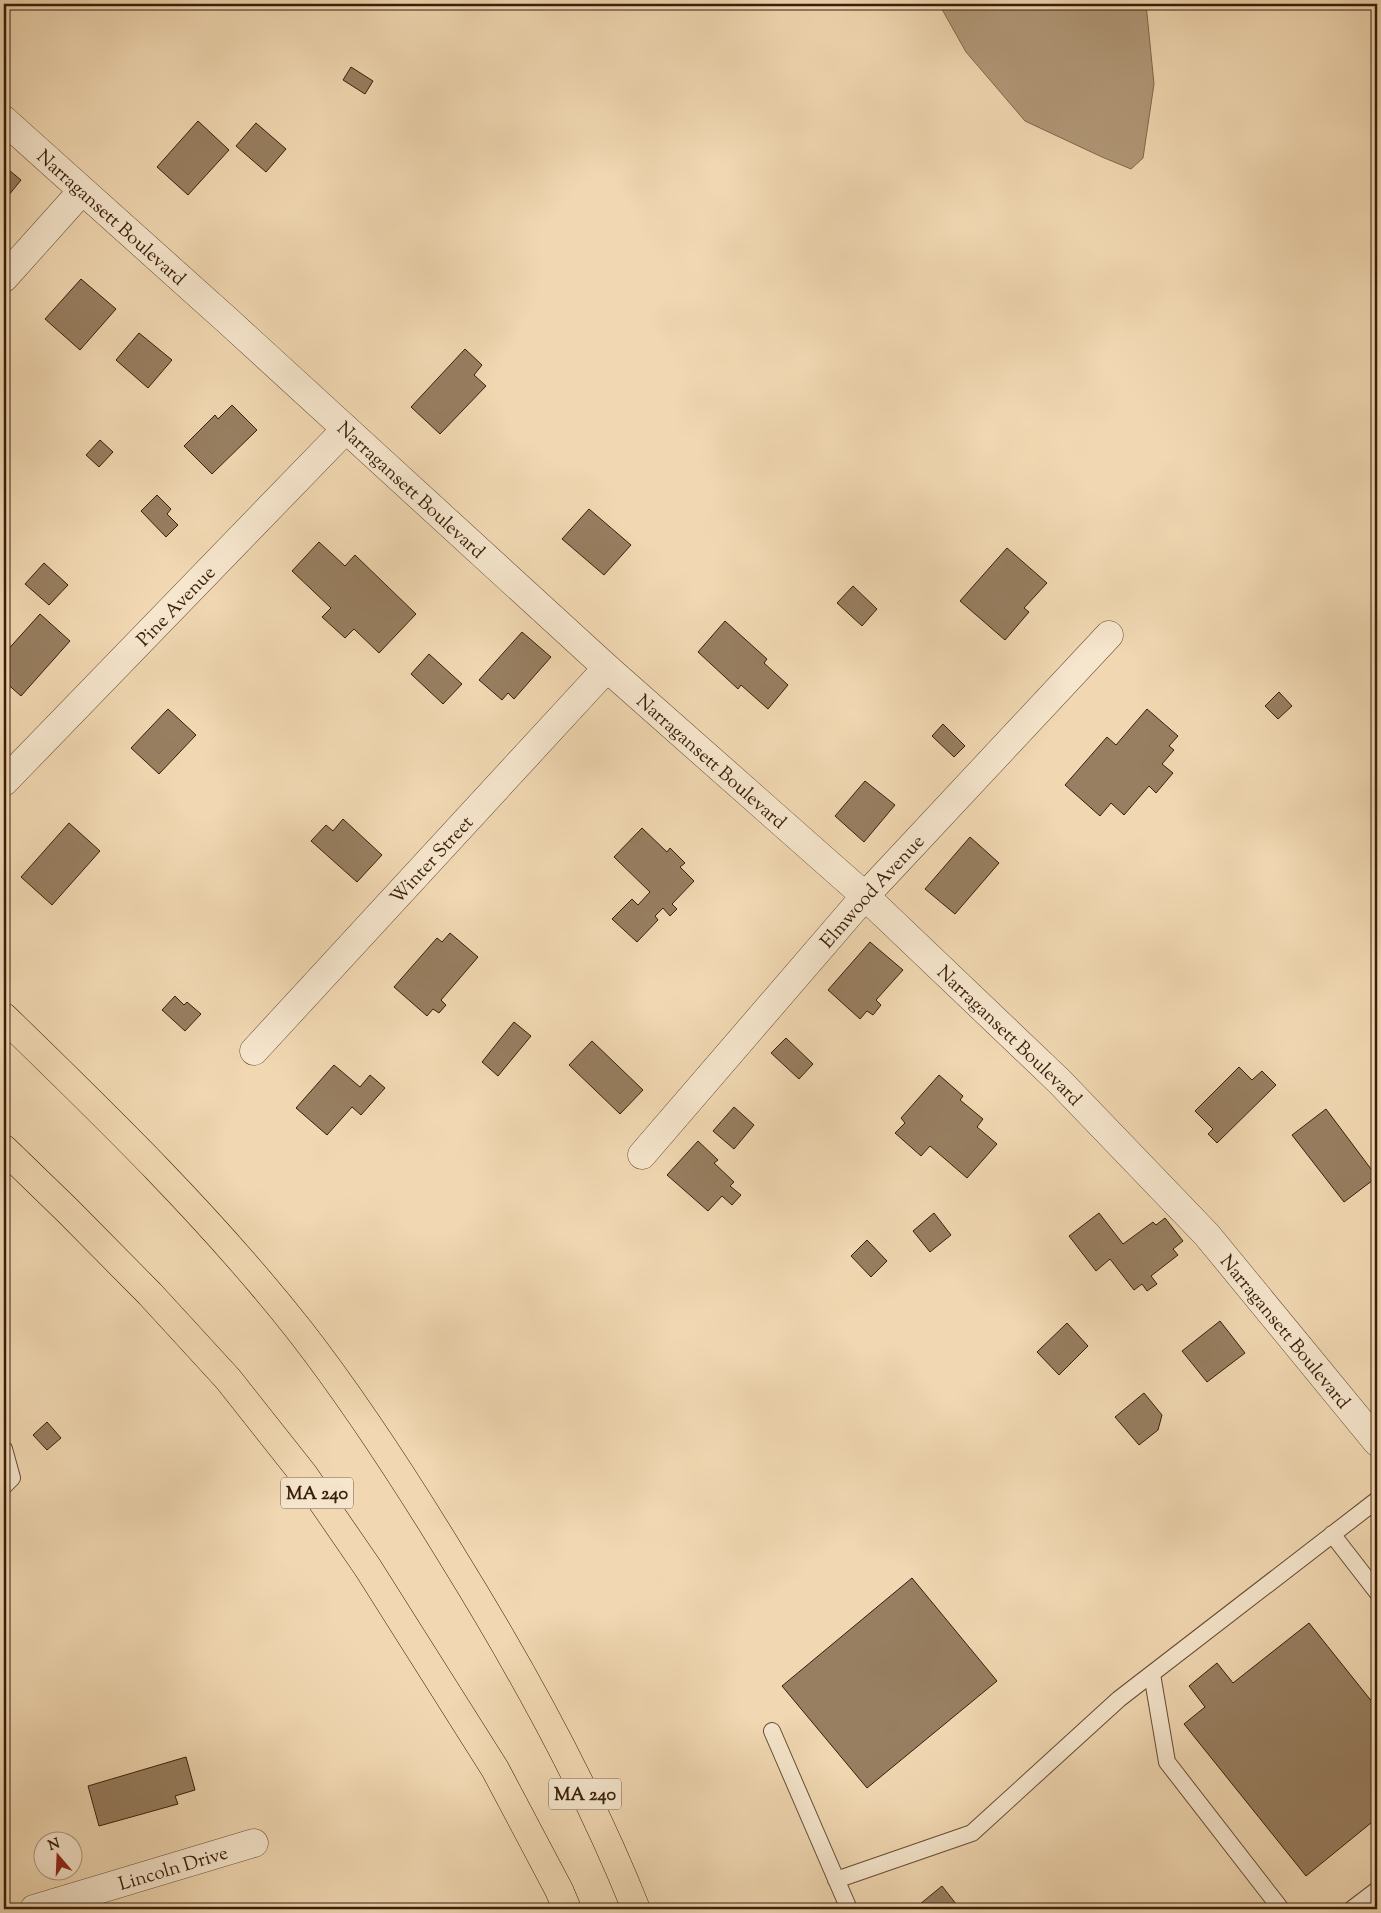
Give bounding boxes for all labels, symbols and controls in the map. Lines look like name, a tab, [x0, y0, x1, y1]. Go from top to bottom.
street label: Narragansett Boulevard	[30, 144, 191, 293]
street label: Narragansett Boulevard	[330, 416, 490, 566]
street label: Pine Avenue	[131, 560, 223, 654]
street label: Narragansett Boulevard	[629, 689, 792, 837]
street label: Winter Street	[385, 810, 481, 911]
street label: Elmwood Avenue	[815, 830, 932, 955]
street label: Narragansett Boulevard	[930, 960, 1087, 1113]
street label: Narragansett Boulevard	[1212, 1250, 1356, 1416]
road number: MA 240	[281, 1478, 353, 1509]
road number: MA 240	[549, 1778, 621, 1810]
north arrow	[32, 1830, 82, 1880]
text: N	[46, 1834, 63, 1857]
street label: Lincoln Drive	[116, 1840, 232, 1899]

